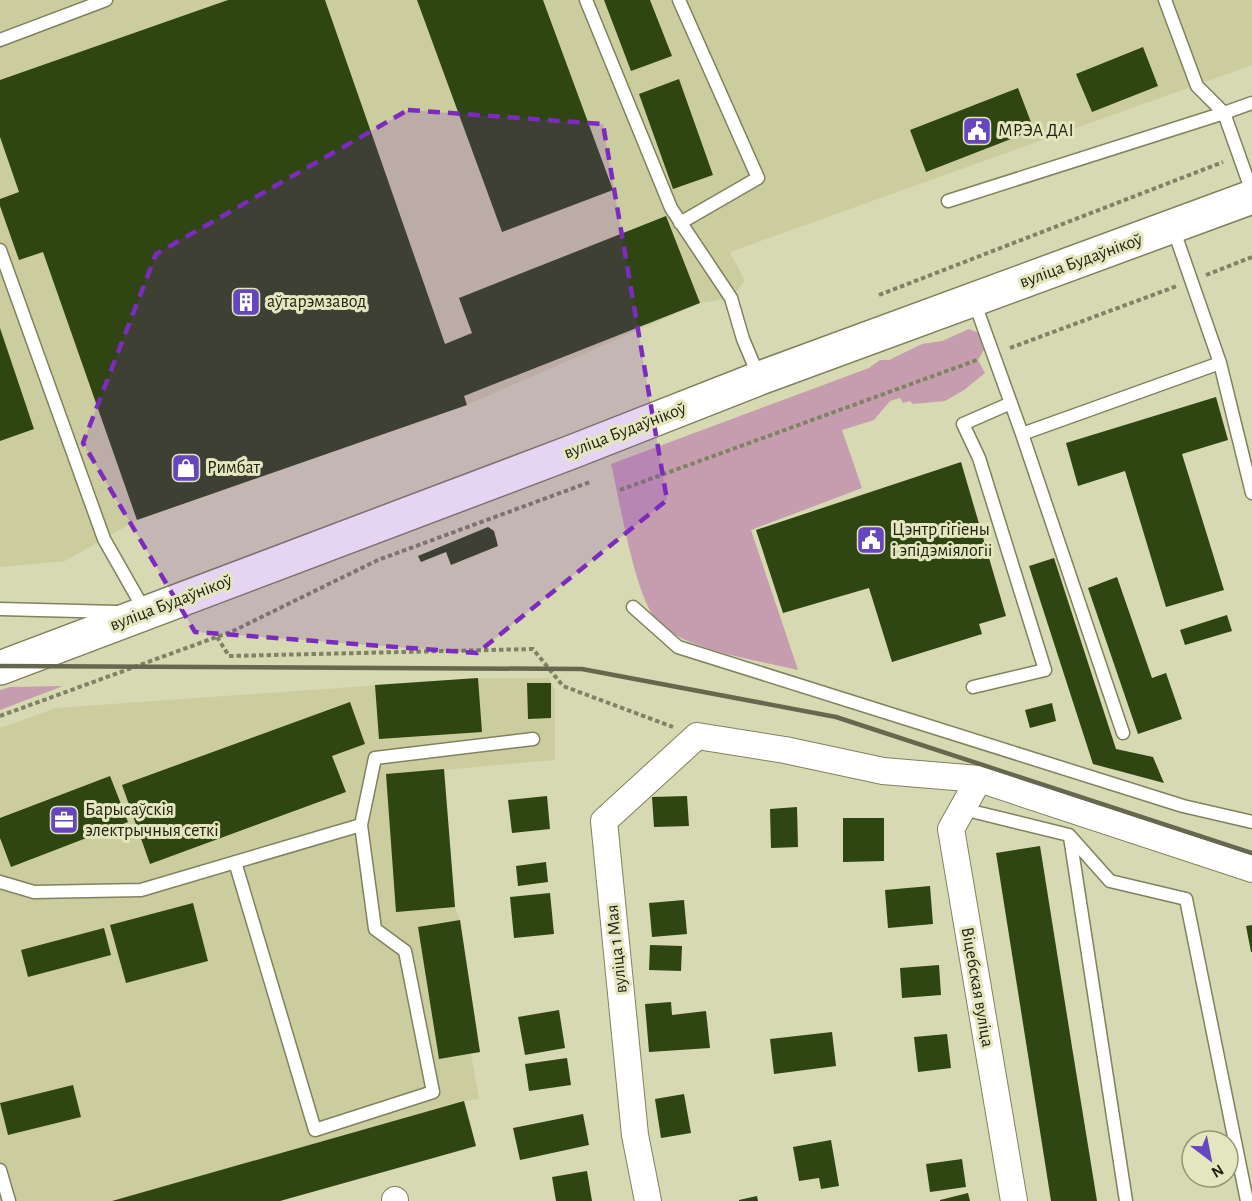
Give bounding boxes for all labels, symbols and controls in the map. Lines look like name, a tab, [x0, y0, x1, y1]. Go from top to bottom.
public building icon: МРЭА ДАІ	[961, 115, 993, 147]
place label: МРЭА ДАІ	[998, 122, 1074, 140]
street label: вуліца Будаўнікоў	[1017, 230, 1145, 292]
building icon: аўтарэмзавод	[230, 286, 262, 318]
place label: аўтарэмзавод	[267, 293, 366, 311]
street label: вуліца Будаўнікоў	[562, 399, 689, 463]
shop icon: Римбат	[170, 452, 202, 484]
place label: Римбат	[207, 458, 261, 477]
place label: Цэнтр гігіены і эпідэміялогіі	[892, 521, 992, 560]
public building icon: Цэнтр гігіены і эпідэміялогіі	[855, 524, 887, 556]
street label: вуліца Будаўнікоў	[108, 571, 235, 635]
place label: Барысаўскія электрычныя сеткі	[85, 801, 219, 840]
office icon: Барысаўскія электрычныя сеткі	[48, 804, 80, 836]
street label: вуліца 1 Мая	[603, 904, 631, 994]
street label: Віцебская вуліца	[958, 925, 997, 1048]
north arrow	[1180, 1129, 1240, 1189]
text: N	[1208, 1161, 1226, 1181]

